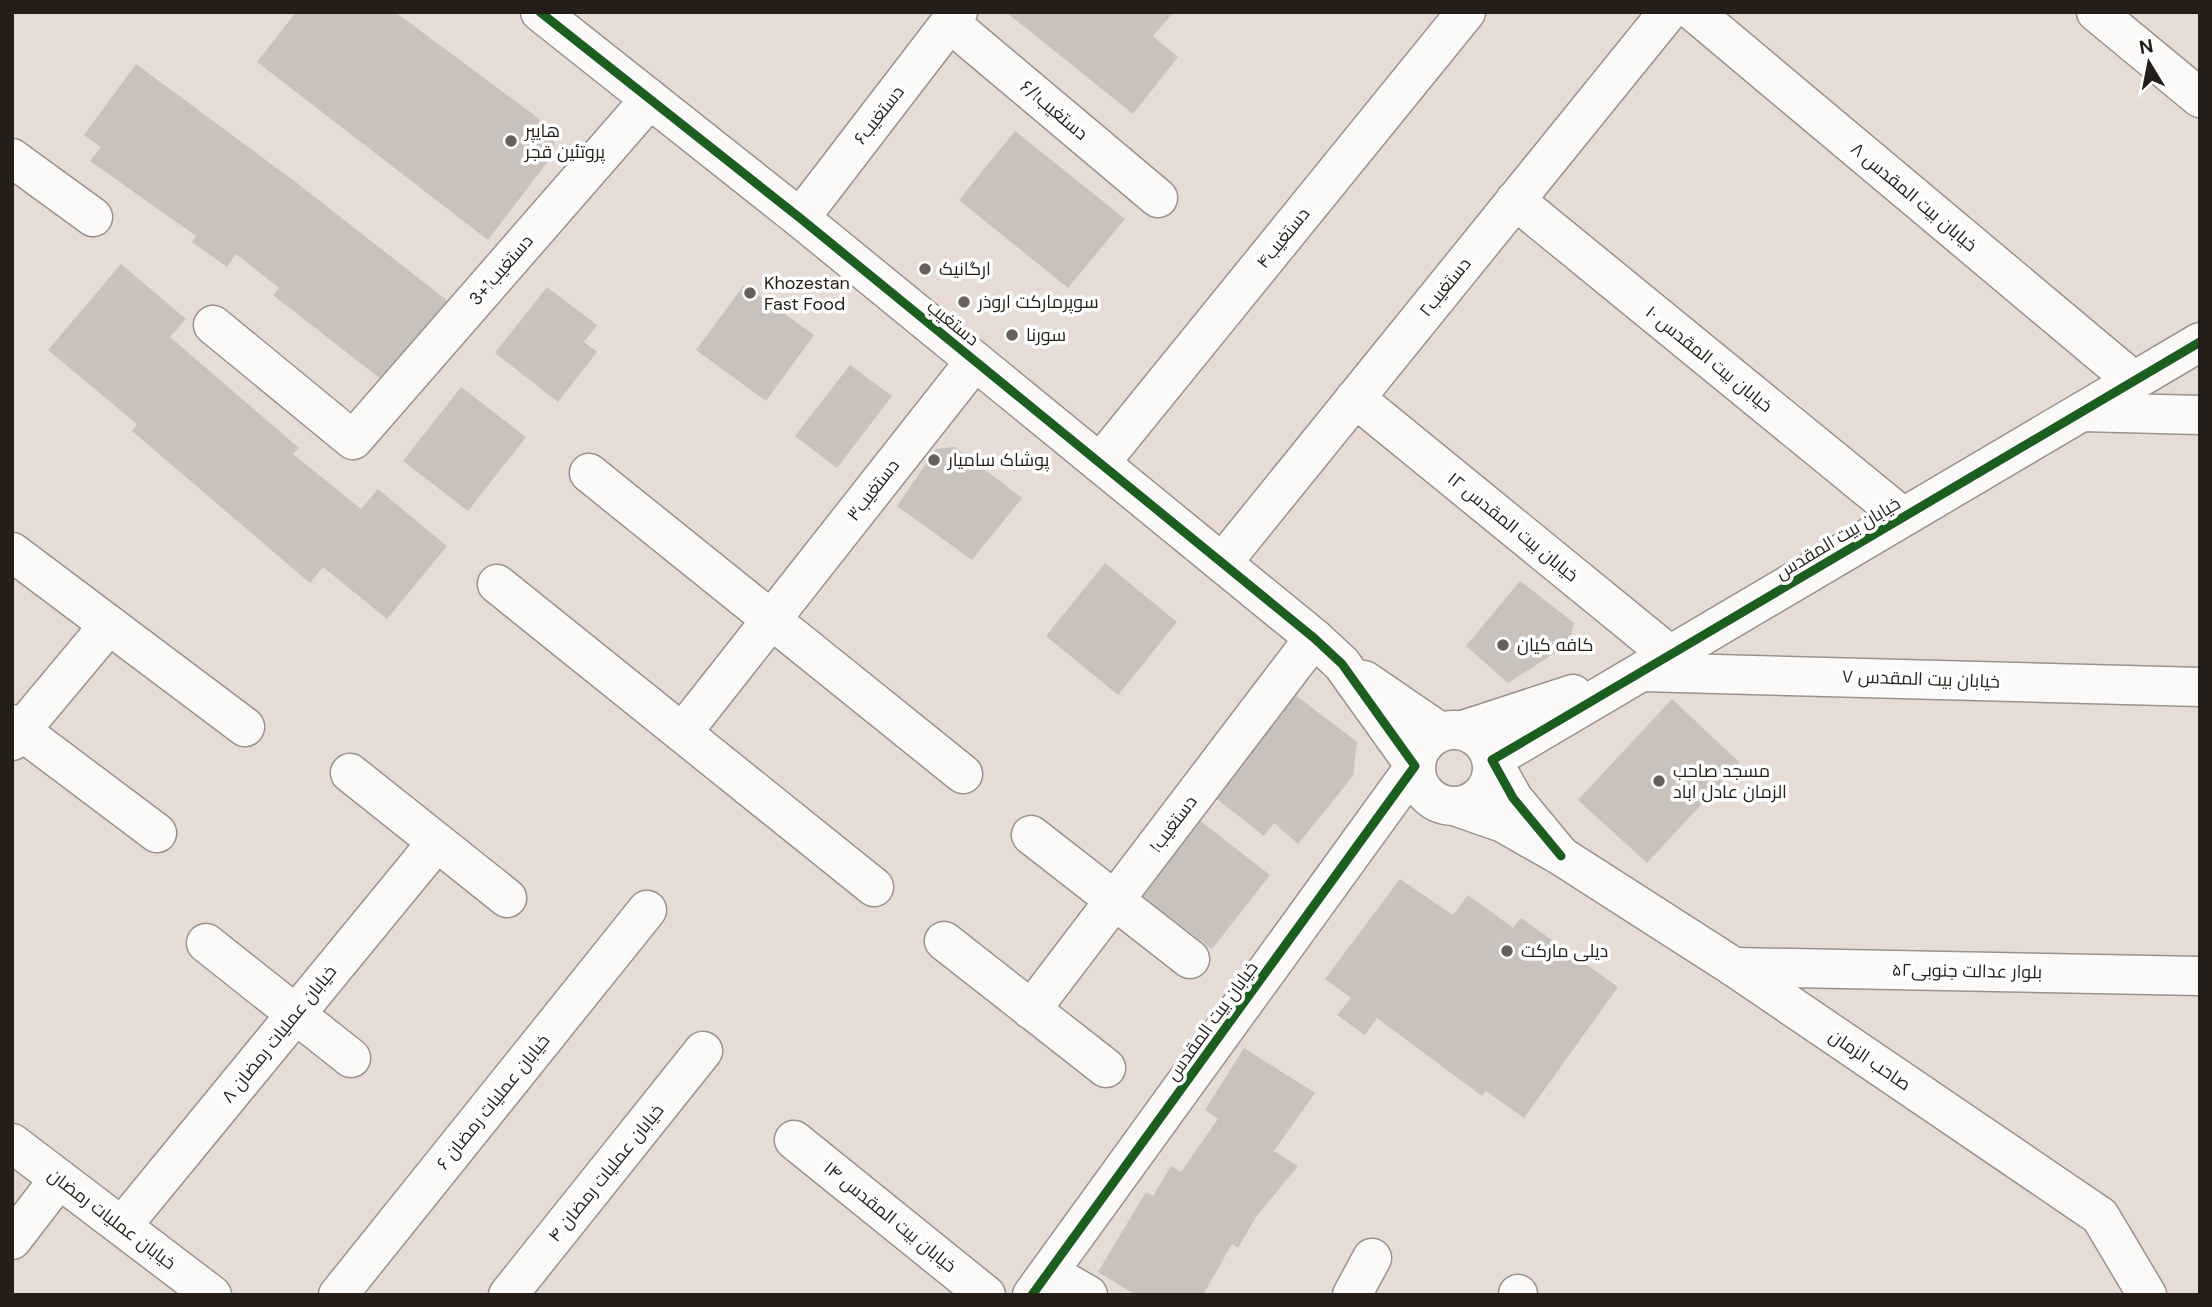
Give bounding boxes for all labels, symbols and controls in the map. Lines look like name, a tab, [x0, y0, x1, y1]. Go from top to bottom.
north arrow	[2114, 28, 2184, 98]
text: N	[2137, 33, 2155, 60]
street label: دستغیب۶/۱	[1015, 75, 1093, 145]
street label: دستغیب۶	[848, 80, 910, 150]
place label: هایپر پروتئین قجر	[524, 119, 605, 164]
marker: هایپر پروتئین قجر	[503, 133, 519, 149]
street label: خیابان بیت المقدس ۸	[1846, 137, 1982, 257]
street label: دستغیب۴	[1251, 202, 1315, 274]
street label: 3+1دستغیب	[464, 229, 538, 311]
street label: ۲دستغیب	[1414, 252, 1476, 322]
place label: ارگانیک	[939, 257, 991, 281]
marker: ارگانیک	[917, 261, 933, 277]
place label: Khozestan Fast Food	[764, 271, 850, 316]
marker: Khozestan Fast Food	[742, 285, 758, 301]
place label: سوپرمارکت اروذر	[977, 290, 1099, 314]
marker: سوپرمارکت اروذر	[956, 294, 972, 310]
street label: دستغیب	[922, 295, 984, 351]
street label: خیابان بیت المقدس ۱۰	[1641, 300, 1777, 418]
place label: سورنا	[1026, 323, 1066, 347]
marker: سورنا	[1004, 327, 1020, 343]
place label: پوشاک سامیار	[947, 448, 1050, 472]
marker: پوشاک سامیار	[926, 452, 942, 468]
street label: دستغیب۳	[841, 454, 905, 526]
street label: خیابان بیت المقدس ۱۲	[1443, 467, 1583, 587]
street label: خیابان بیت المقدس	[1771, 491, 1905, 585]
place label: کافه کیان	[1517, 633, 1594, 657]
marker: کافه کیان	[1495, 637, 1511, 653]
street label: خیابان بیت المقدس ۷	[1842, 664, 2000, 694]
place label: مسجد صاحب الزمان عادل اباد	[1673, 759, 1787, 804]
marker: مسجد صاحب الزمان عادل اباد	[1651, 773, 1667, 789]
street label: دستغیب۱	[1144, 790, 1202, 858]
place label: دیلی مارکت	[1521, 939, 1608, 963]
marker: دیلی مارکت	[1499, 943, 1515, 959]
street label: خیابان بیت المقدس	[1161, 957, 1263, 1085]
street label: بلوار عدالت جنوبی۵۲	[1892, 958, 2042, 984]
street label: خیابان عملیات رمضان ۸	[216, 960, 342, 1108]
street label: صاحب الزمان	[1824, 1024, 1916, 1096]
street label: خیابان عملیات رمضان ۶	[431, 1029, 555, 1175]
street label: خیابان عملیات رمضان ۴	[543, 1099, 669, 1247]
street label: خیابان بیت المقدس ۱۴	[819, 1156, 961, 1278]
street label: خیابان عملیات رمضان	[43, 1163, 181, 1275]

